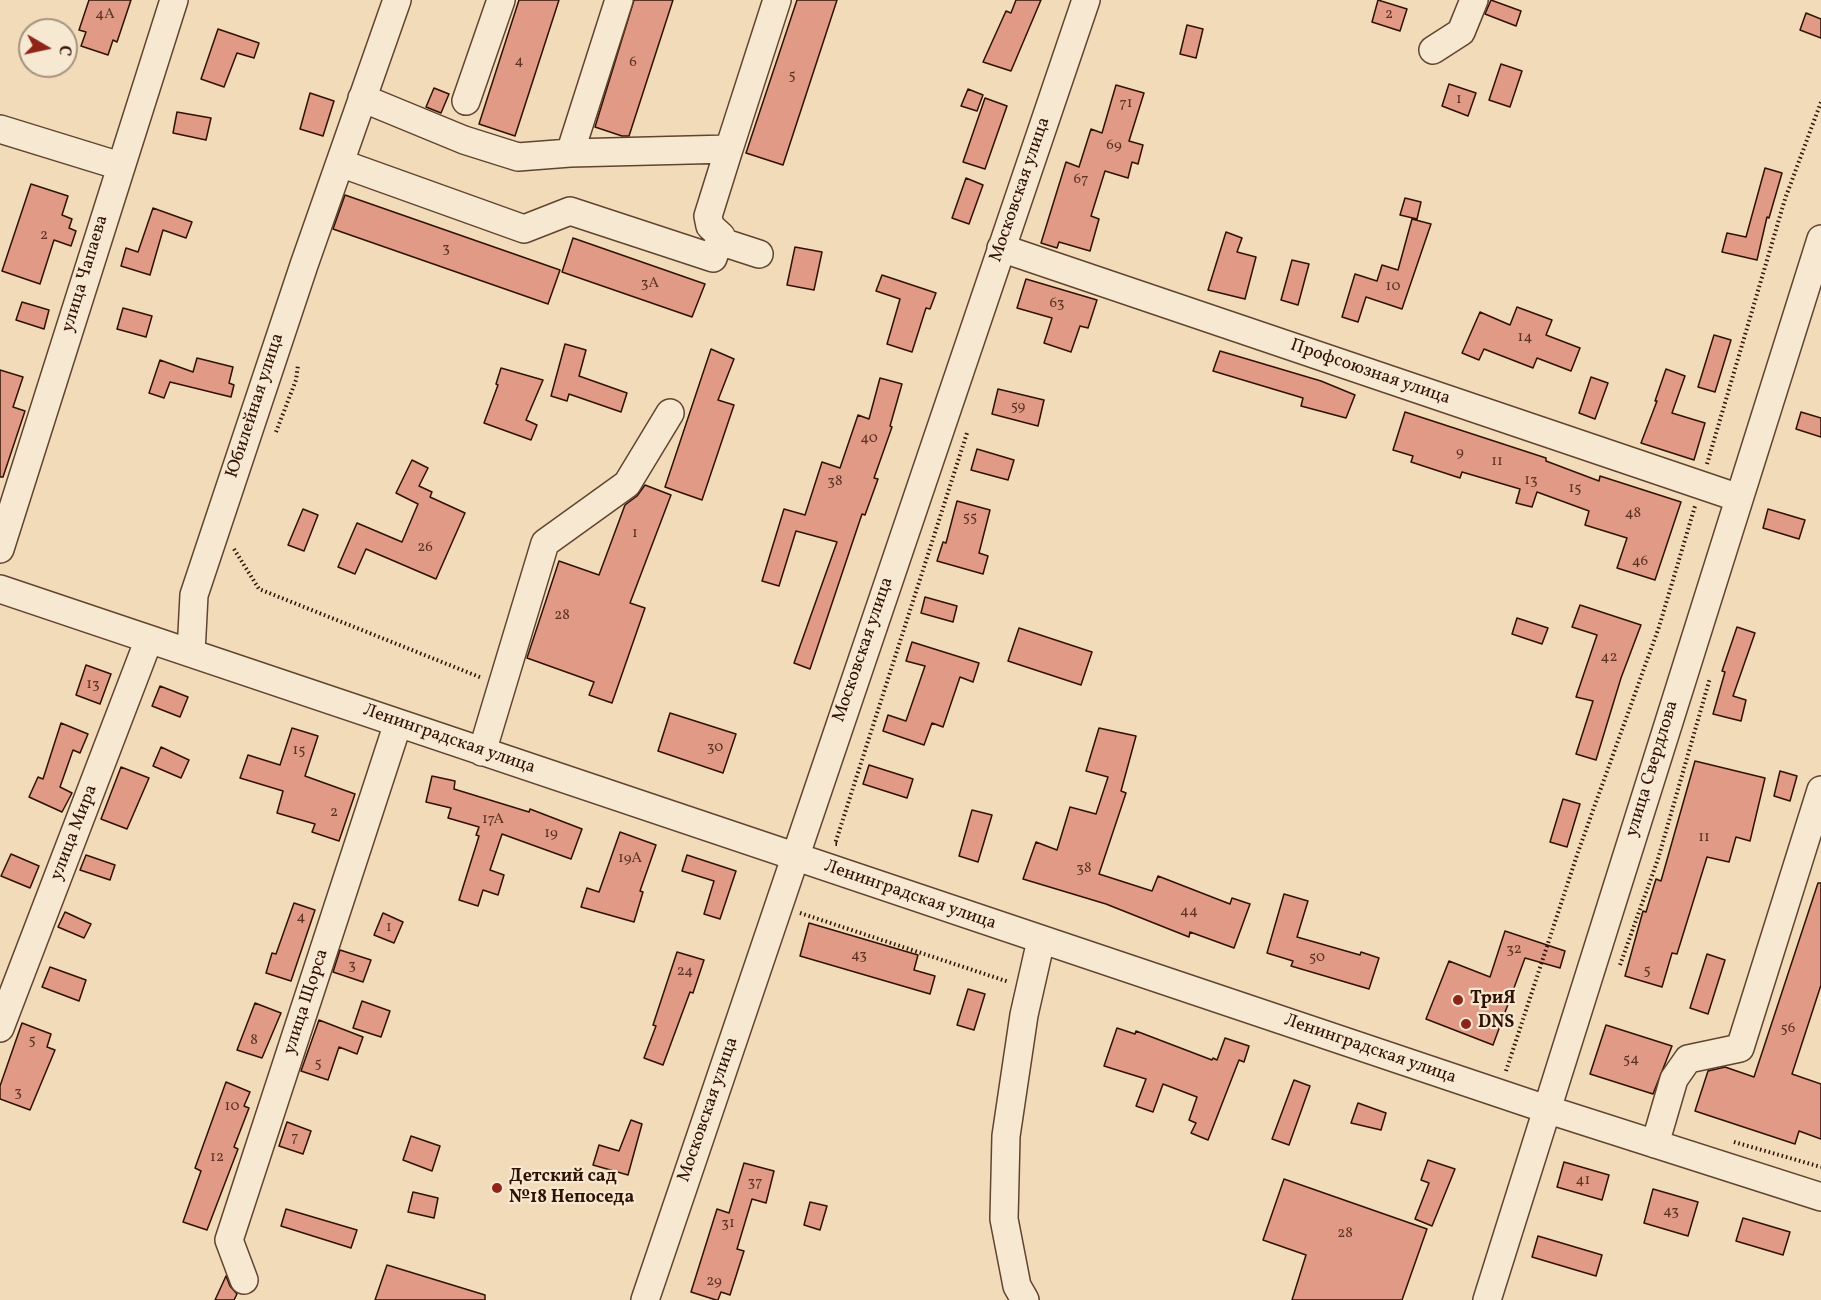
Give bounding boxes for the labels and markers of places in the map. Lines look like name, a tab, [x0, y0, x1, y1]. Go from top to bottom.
place label: ТриЯ	[1470, 989, 1516, 1011]
marker: ТриЯ	[1451, 993, 1465, 1007]
place label: DNS	[1478, 1013, 1514, 1035]
marker: DNS	[1459, 1017, 1473, 1031]
place label: Детский сад №18 Непоседа	[509, 1167, 634, 1210]
marker: Детский сад №18 Непоседа	[490, 1181, 504, 1195]

